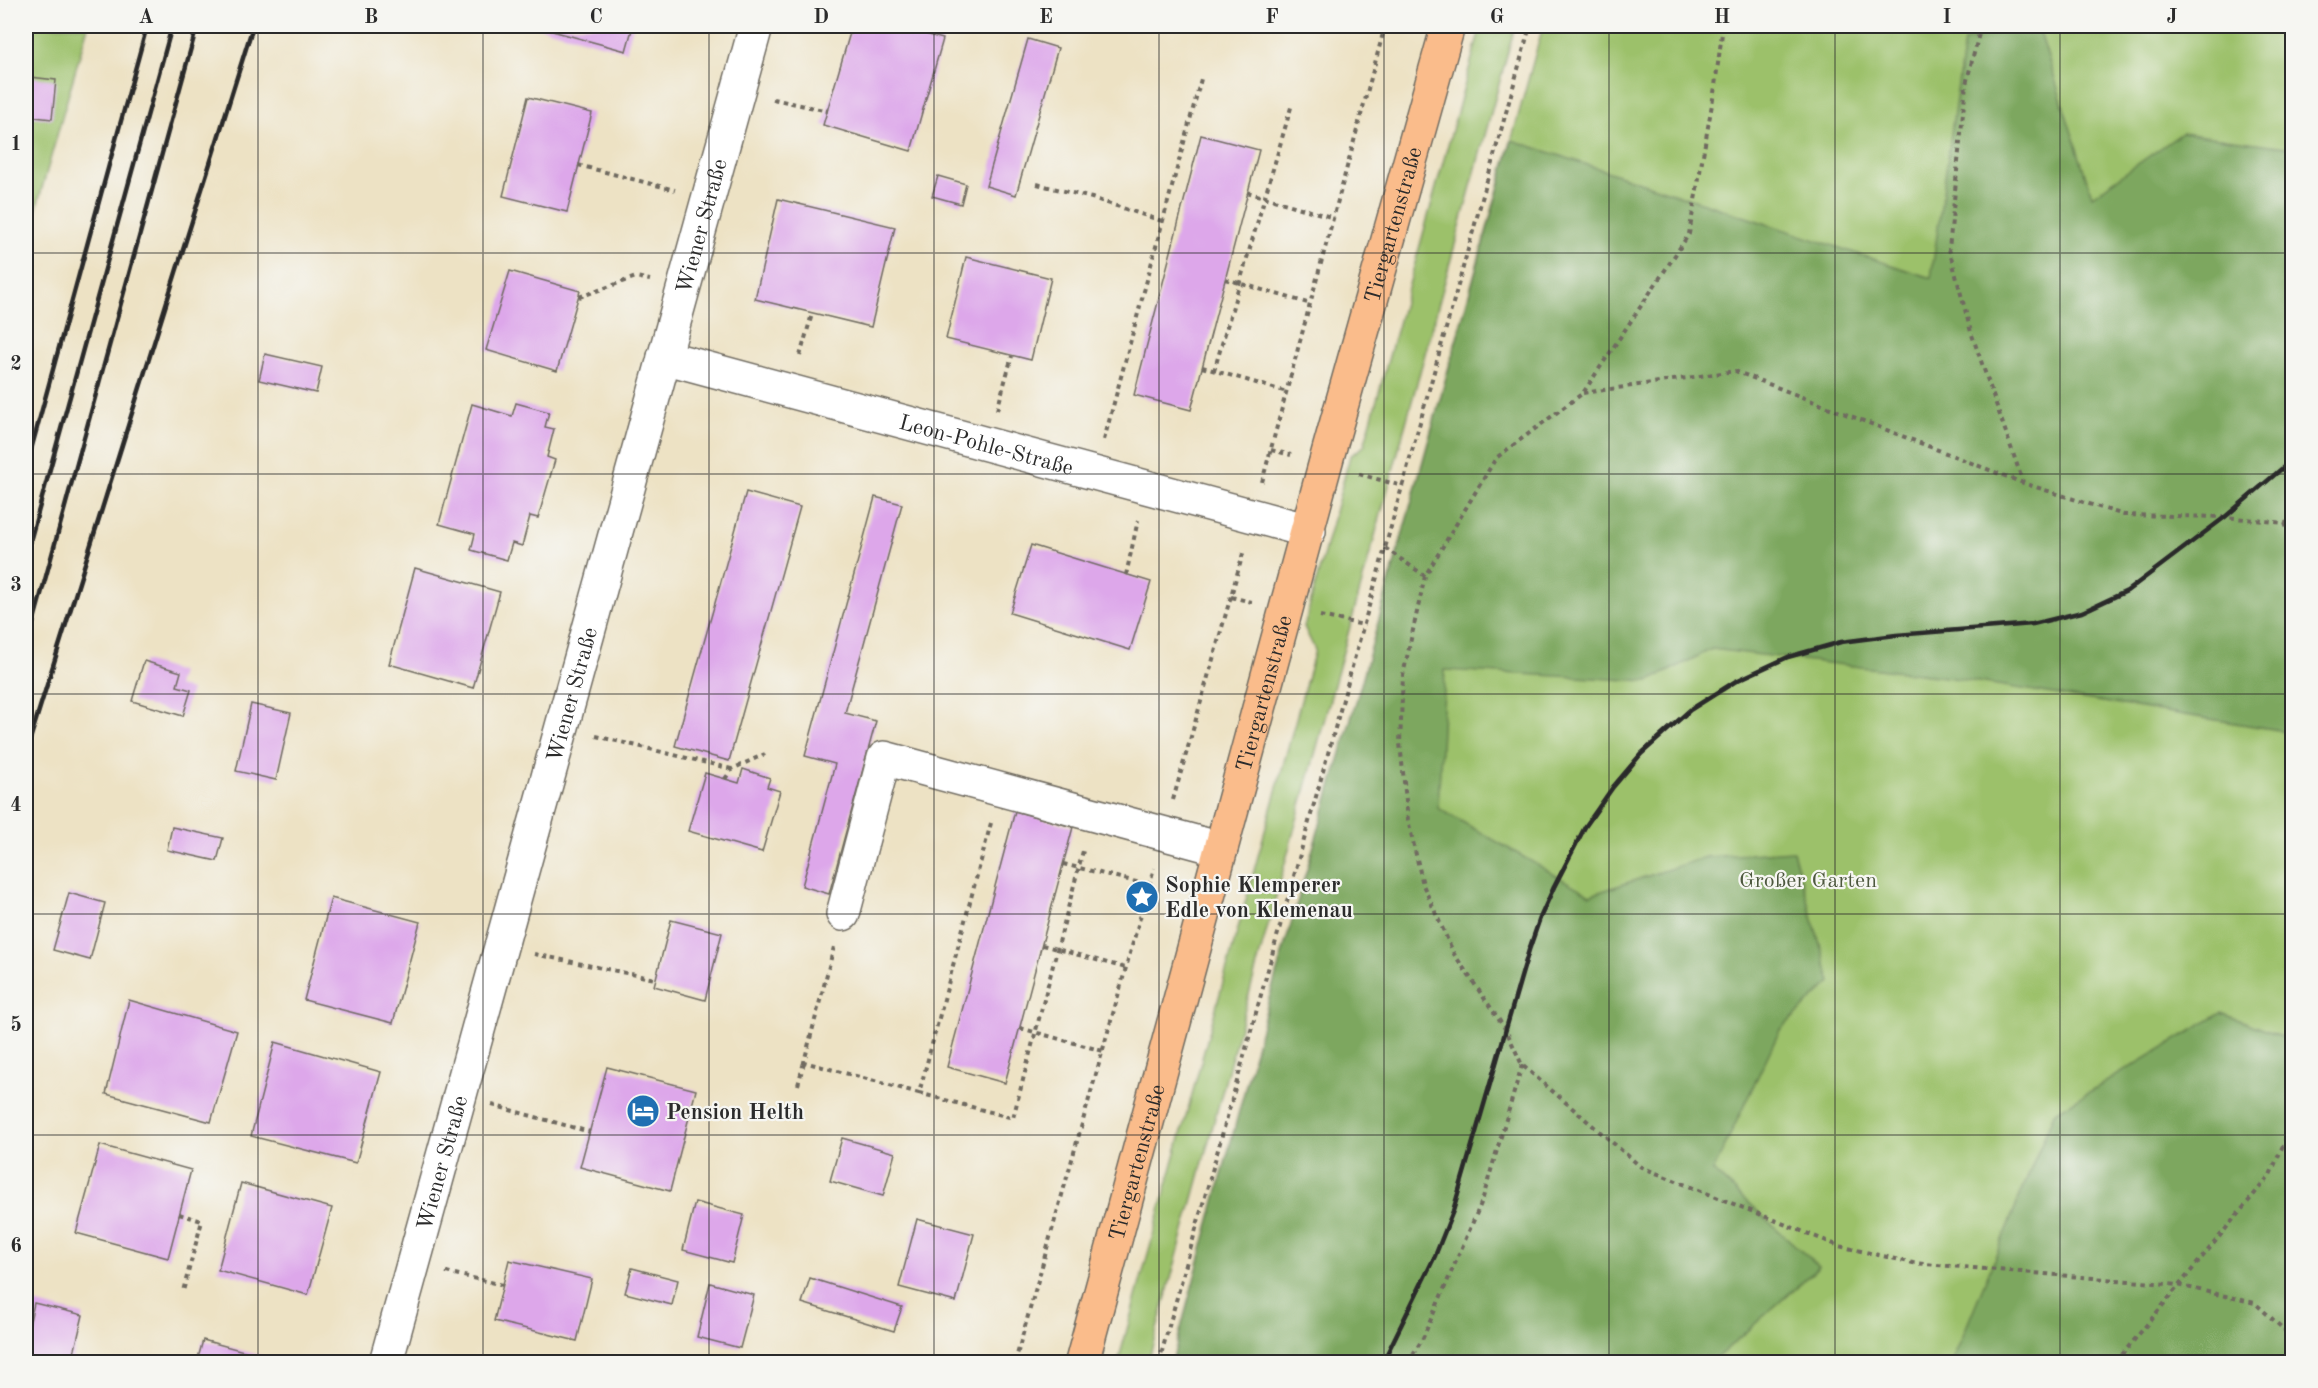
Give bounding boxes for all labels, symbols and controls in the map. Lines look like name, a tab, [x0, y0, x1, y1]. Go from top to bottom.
text: A	[138, 8, 154, 28]
text: B	[364, 8, 378, 28]
text: C	[589, 8, 603, 28]
text: D	[813, 8, 829, 28]
text: E	[1039, 8, 1053, 28]
text: F	[1265, 8, 1279, 28]
text: G	[1490, 8, 1504, 28]
text: H	[1714, 8, 1730, 28]
text: I	[1943, 8, 1951, 28]
text: J	[2167, 8, 2178, 28]
text: 1	[10, 135, 22, 155]
street label: Tiergartenstraße	[1362, 145, 1427, 306]
street label: Wiener Straße	[673, 156, 732, 296]
text: 2	[10, 355, 22, 375]
street label: Leon-Pohle-Straße	[896, 412, 1076, 480]
text: 3	[10, 576, 22, 596]
street label: Tiergartenstraße	[1233, 613, 1297, 774]
street label: Wiener Straße	[544, 625, 602, 764]
text: 4	[10, 796, 22, 816]
park label: Großer Garten	[1739, 870, 1877, 892]
place label: Sophie Klemperer Edle von Klemenau	[1165, 875, 1353, 922]
place icon: Sophie Klemperer Edle von Klemenau	[1124, 879, 1160, 915]
text: 5	[10, 1015, 22, 1036]
street label: Tiergartenstraße	[1106, 1082, 1170, 1243]
street label: Wiener Straße	[414, 1093, 472, 1233]
hotel icon: Pension Helth	[625, 1093, 661, 1129]
place label: Pension Helth	[666, 1102, 804, 1124]
text: 6	[10, 1237, 22, 1257]

